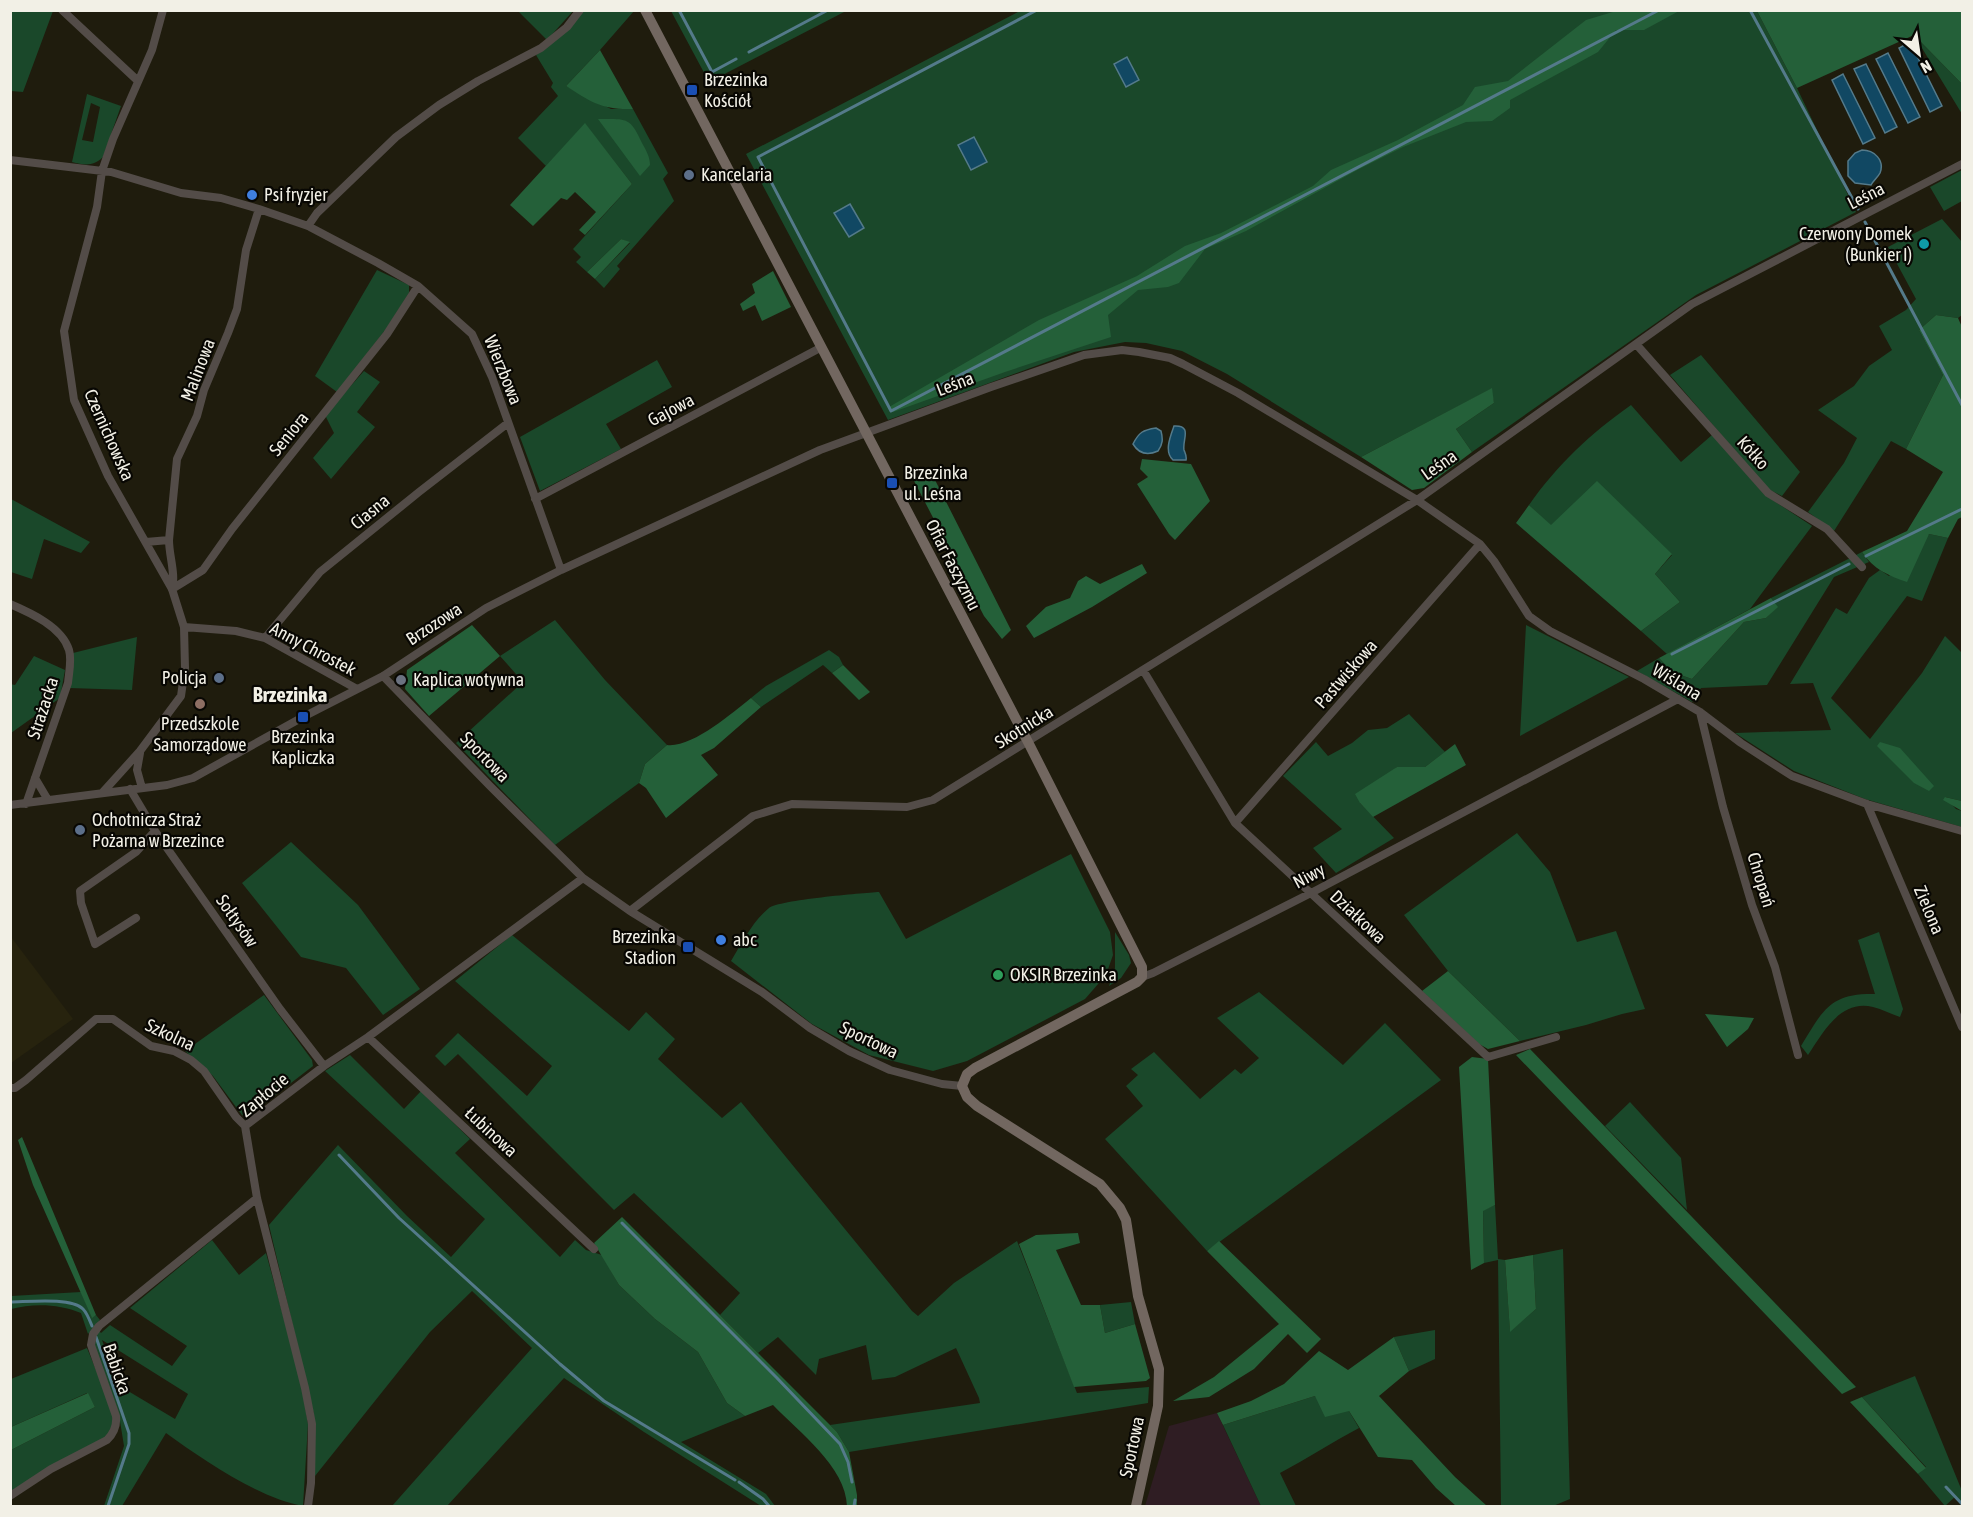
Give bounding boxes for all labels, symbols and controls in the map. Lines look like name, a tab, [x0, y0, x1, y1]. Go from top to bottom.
north arrow	[1889, 24, 1949, 84]
text: N	[1918, 57, 1935, 77]
place label: Brzezinka Kościół	[704, 69, 768, 111]
marker: Brzezinka Kościół	[685, 83, 699, 97]
place label: Kancelaria	[701, 164, 772, 185]
marker: Kancelaria	[682, 168, 696, 182]
street label: Leśna	[1844, 177, 1888, 214]
place label: Psi fryzjer	[264, 184, 328, 205]
marker: Psi fryzjer	[245, 188, 259, 202]
place label: Czerwony Domek (Bunkier I)	[1799, 223, 1912, 265]
marker: Czerwony Domek (Bunkier I)	[1917, 237, 1931, 251]
street label: Wierzbowa	[480, 332, 527, 408]
street label: Malinowa	[176, 336, 219, 404]
street label: Leśna	[933, 367, 977, 400]
street label: Czernichowska	[80, 386, 139, 484]
street label: Gajowa	[644, 389, 697, 430]
street label: Seniora	[265, 407, 313, 460]
street label: Kółko	[1733, 432, 1774, 474]
street label: Leśna	[1417, 445, 1461, 484]
place label: Brzezinka ul. Leśna	[904, 462, 968, 504]
marker: Brzezinka ul. Leśna	[885, 476, 899, 490]
street label: Ciasna	[346, 490, 393, 534]
street label: Ofiar Faszyzmu	[922, 516, 985, 614]
street label: Brzozowa	[402, 598, 465, 649]
street label: Anny Chrostek	[267, 617, 360, 680]
street label: Pastwiskowa	[1310, 635, 1381, 712]
street label: Wiślana	[1649, 659, 1706, 704]
place label: Policja	[162, 667, 207, 688]
place label: Kaplica wotywna	[413, 669, 524, 690]
marker: Policja	[212, 671, 226, 685]
marker: Kaplica wotywna	[394, 673, 408, 687]
street label: Strażacka	[23, 674, 62, 741]
district label: Brzezinka	[253, 682, 328, 706]
marker: Przedszkole Samorządowe	[193, 697, 207, 711]
street label: Skotnicka	[991, 701, 1057, 753]
marker: Brzezinka Kapliczka	[296, 710, 310, 724]
place label: Przedszkole Samorządowe	[153, 713, 247, 755]
place label: Brzezinka Kapliczka	[271, 726, 335, 768]
street label: Sportowa	[456, 727, 514, 786]
place label: Ochotnicza Straż Pożarna w Brzezince	[92, 809, 224, 851]
marker: Ochotnicza Straż Pożarna w Brzezince	[73, 823, 87, 837]
street label: Chropań	[1743, 850, 1780, 910]
street label: Niwy	[1289, 859, 1328, 893]
street label: Zielona	[1910, 882, 1949, 937]
street label: Działkowa	[1326, 886, 1391, 948]
street label: Sołtysów	[212, 891, 263, 951]
place label: Brzezinka Stadion	[612, 926, 676, 968]
place label: abc	[733, 929, 757, 950]
marker: abc	[714, 933, 728, 947]
marker: Brzezinka Stadion	[681, 940, 695, 954]
place label: OKSIR Brzezinka	[1010, 964, 1117, 985]
marker: OKSIR Brzezinka	[991, 968, 1005, 982]
street label: Szkolna	[142, 1014, 198, 1055]
street label: Sportowa	[837, 1017, 902, 1063]
street label: Zapłocie	[235, 1068, 292, 1121]
street label: Łubinowa	[461, 1102, 522, 1161]
street label: Babicka	[99, 1341, 136, 1397]
street label: Sportowa	[1115, 1414, 1148, 1479]

